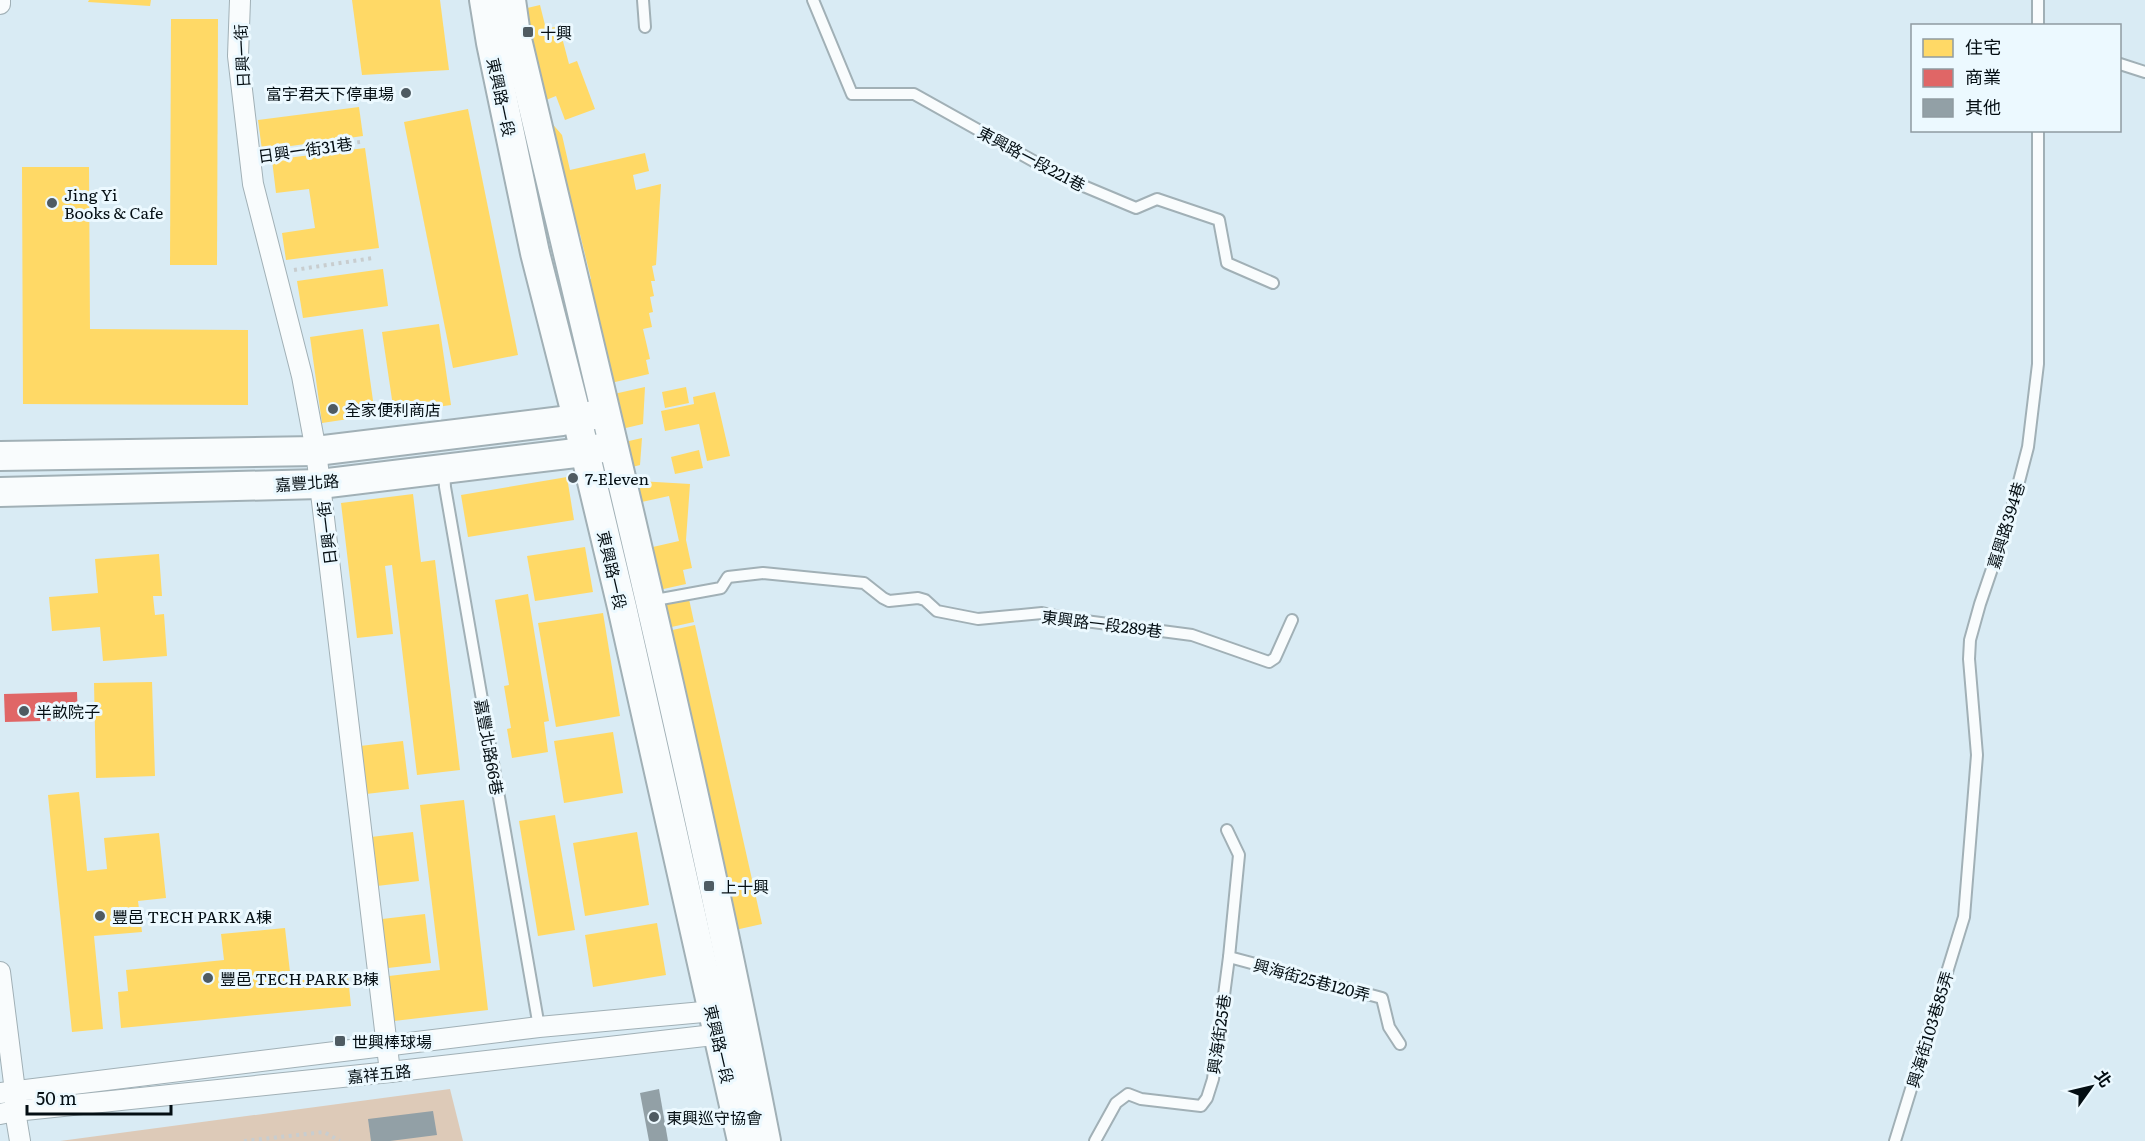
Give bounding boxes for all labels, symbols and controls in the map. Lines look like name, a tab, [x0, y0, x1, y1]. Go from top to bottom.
place label: 十興	[540, 20, 572, 44]
street label: 日興一街	[227, 23, 255, 89]
legend	[1911, 24, 2121, 132]
marker: 十興	[521, 25, 535, 39]
text: 住宅	[1965, 33, 2001, 60]
street label: 東興路一段	[482, 55, 522, 139]
text: 商業	[1965, 63, 2001, 90]
place label: 富宇君天下停車場	[266, 81, 394, 105]
marker: 富宇君天下停車場	[399, 86, 413, 100]
text: 其他	[1965, 93, 2001, 120]
street label: 東興路一段221巷	[974, 120, 1090, 196]
street label: 日興一街31巷	[256, 130, 354, 168]
place label: Jing Yi Books & Cafe	[64, 182, 163, 224]
marker: Jing Yi Books & Cafe	[45, 196, 59, 210]
place label: 全家便利商店	[345, 397, 441, 421]
marker: 全家便利商店	[326, 402, 340, 416]
place label: 7-Eleven	[585, 466, 649, 490]
street label: 嘉豐北路	[274, 468, 340, 496]
marker: 7-Eleven	[566, 471, 580, 485]
street label: 嘉興路394巷	[1980, 479, 2030, 571]
street label: 日興一街	[310, 500, 342, 566]
street label: 東興路一段	[592, 528, 634, 612]
street label: 東興路一段289巷	[1040, 604, 1164, 642]
street label: 嘉豐北路66巷	[470, 697, 510, 797]
place label: 半畝院子	[36, 699, 100, 723]
marker: 半畝院子	[17, 704, 31, 718]
place label: 上十興	[721, 874, 769, 898]
marker: 上十興	[702, 879, 716, 893]
place label: 豐邑 TECH PARK A棟	[112, 904, 272, 928]
marker: 豐邑 TECH PARK A棟	[93, 909, 107, 923]
street label: 興海街25巷120弄	[1251, 952, 1373, 1006]
place label: 豐邑 TECH PARK B棟	[220, 966, 379, 990]
street label: 興海街103巷85弄	[1900, 968, 1958, 1090]
marker: 豐邑 TECH PARK B棟	[201, 971, 215, 985]
street label: 興海街25巷	[1201, 993, 1235, 1075]
street label: 東興路一段	[699, 1002, 741, 1086]
place label: 世興棒球場	[352, 1029, 432, 1053]
marker: 世興棒球場	[333, 1034, 347, 1048]
north arrow	[2061, 1057, 2121, 1117]
street label: 嘉祥五路	[346, 1058, 412, 1088]
text: 北	[2090, 1065, 2119, 1091]
scale bar	[27, 1078, 171, 1116]
text: 50 m	[36, 1084, 77, 1111]
place label: 東興巡守協會	[666, 1105, 762, 1129]
marker: 東興巡守協會	[647, 1110, 661, 1124]

